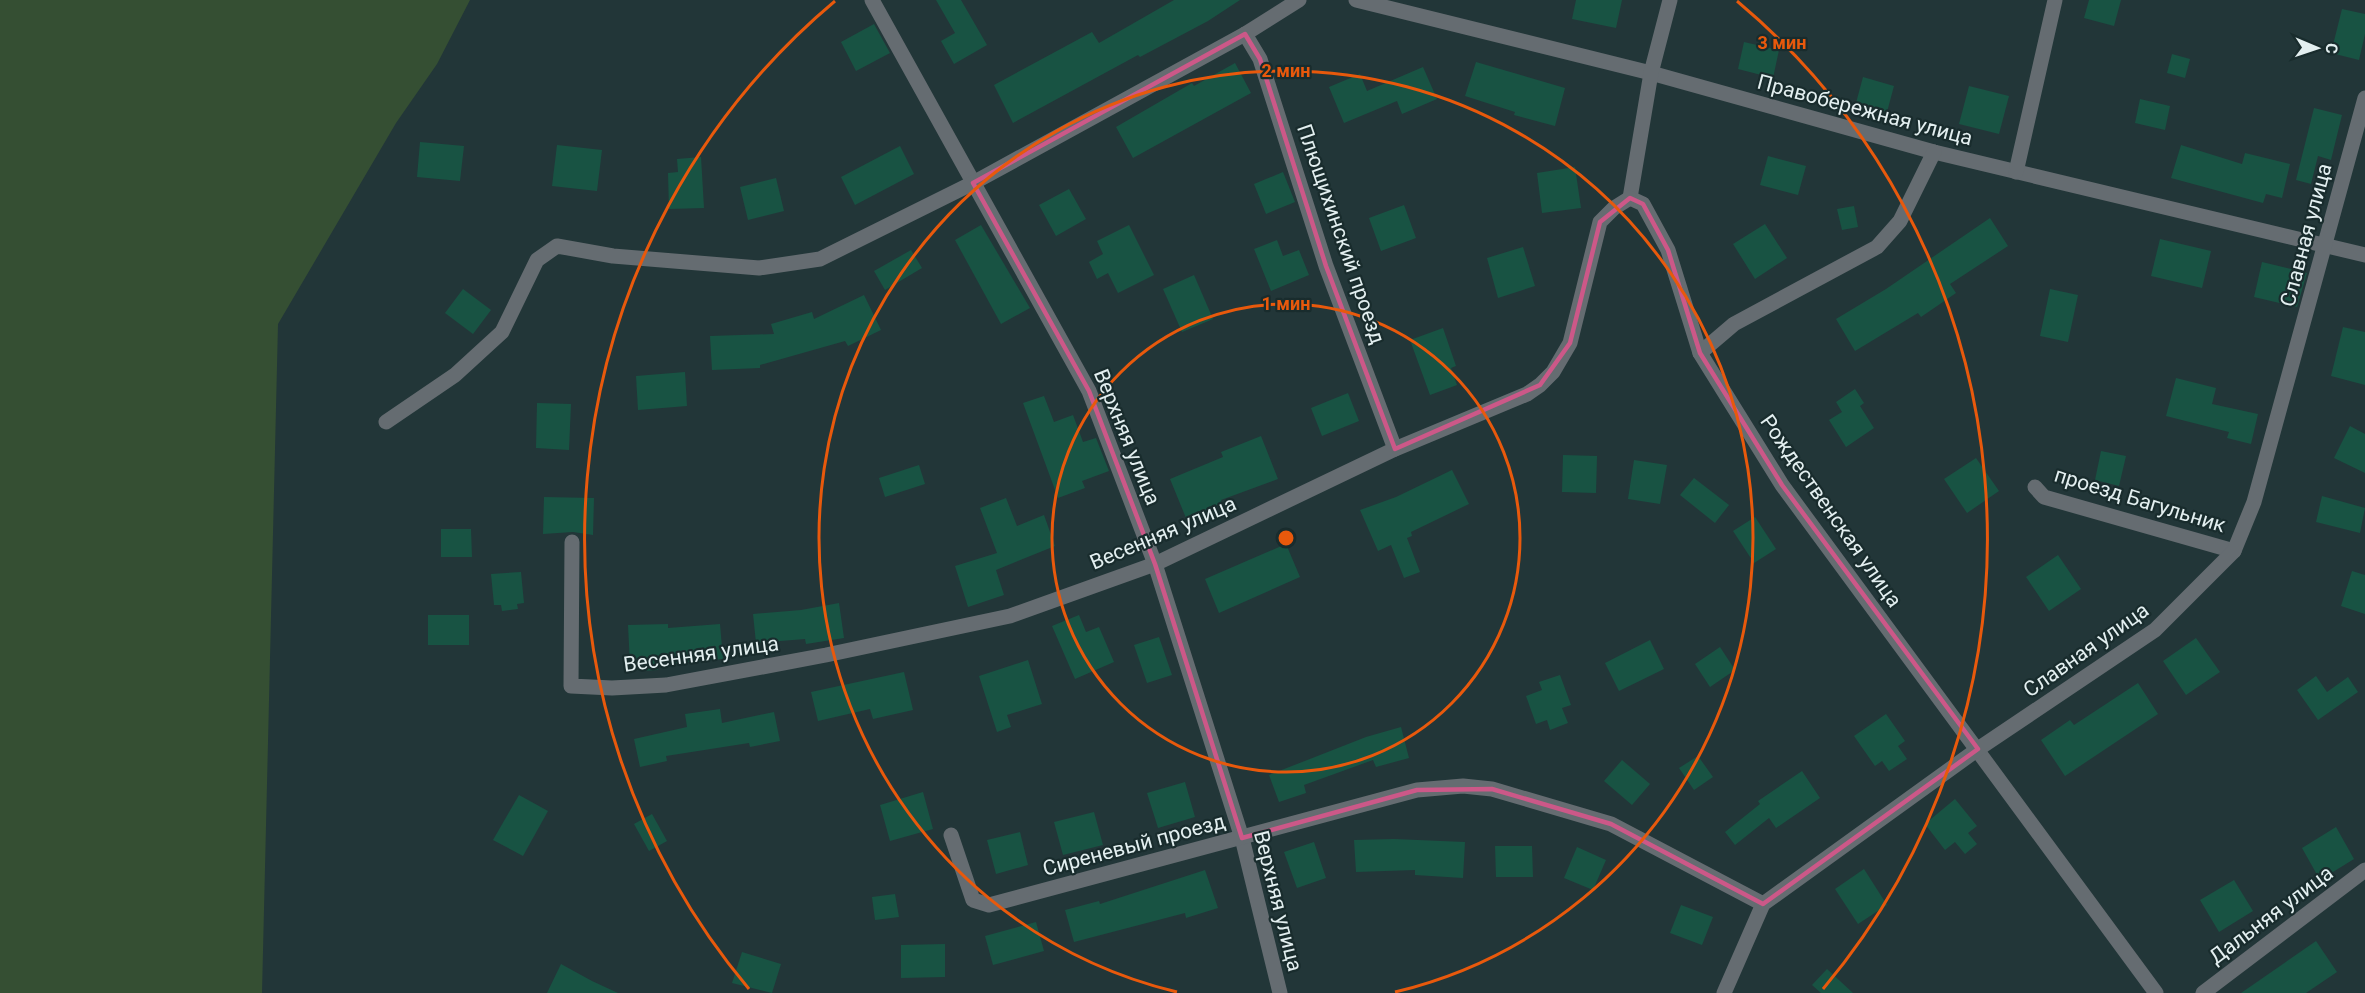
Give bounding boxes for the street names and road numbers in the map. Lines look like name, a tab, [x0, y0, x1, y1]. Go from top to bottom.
street label: Правобережная улица	[1755, 70, 1975, 150]
street label: Плющихинский проезд	[1292, 121, 1390, 347]
street label: Славная улица	[2275, 161, 2337, 309]
street label: Верхняя улица	[1089, 366, 1165, 508]
street label: Рождественская улица	[1755, 410, 1907, 612]
street label: проезд Багульник	[2052, 463, 2229, 538]
street label: Весенняя улица	[1086, 491, 1240, 575]
street label: Славная улица	[2019, 598, 2153, 702]
street label: Весенняя улица	[622, 631, 780, 677]
street label: Сиреневый проезд	[1040, 809, 1228, 881]
street label: Верхняя улица	[1249, 828, 1307, 974]
street label: Дальняя улица	[2204, 861, 2338, 969]

